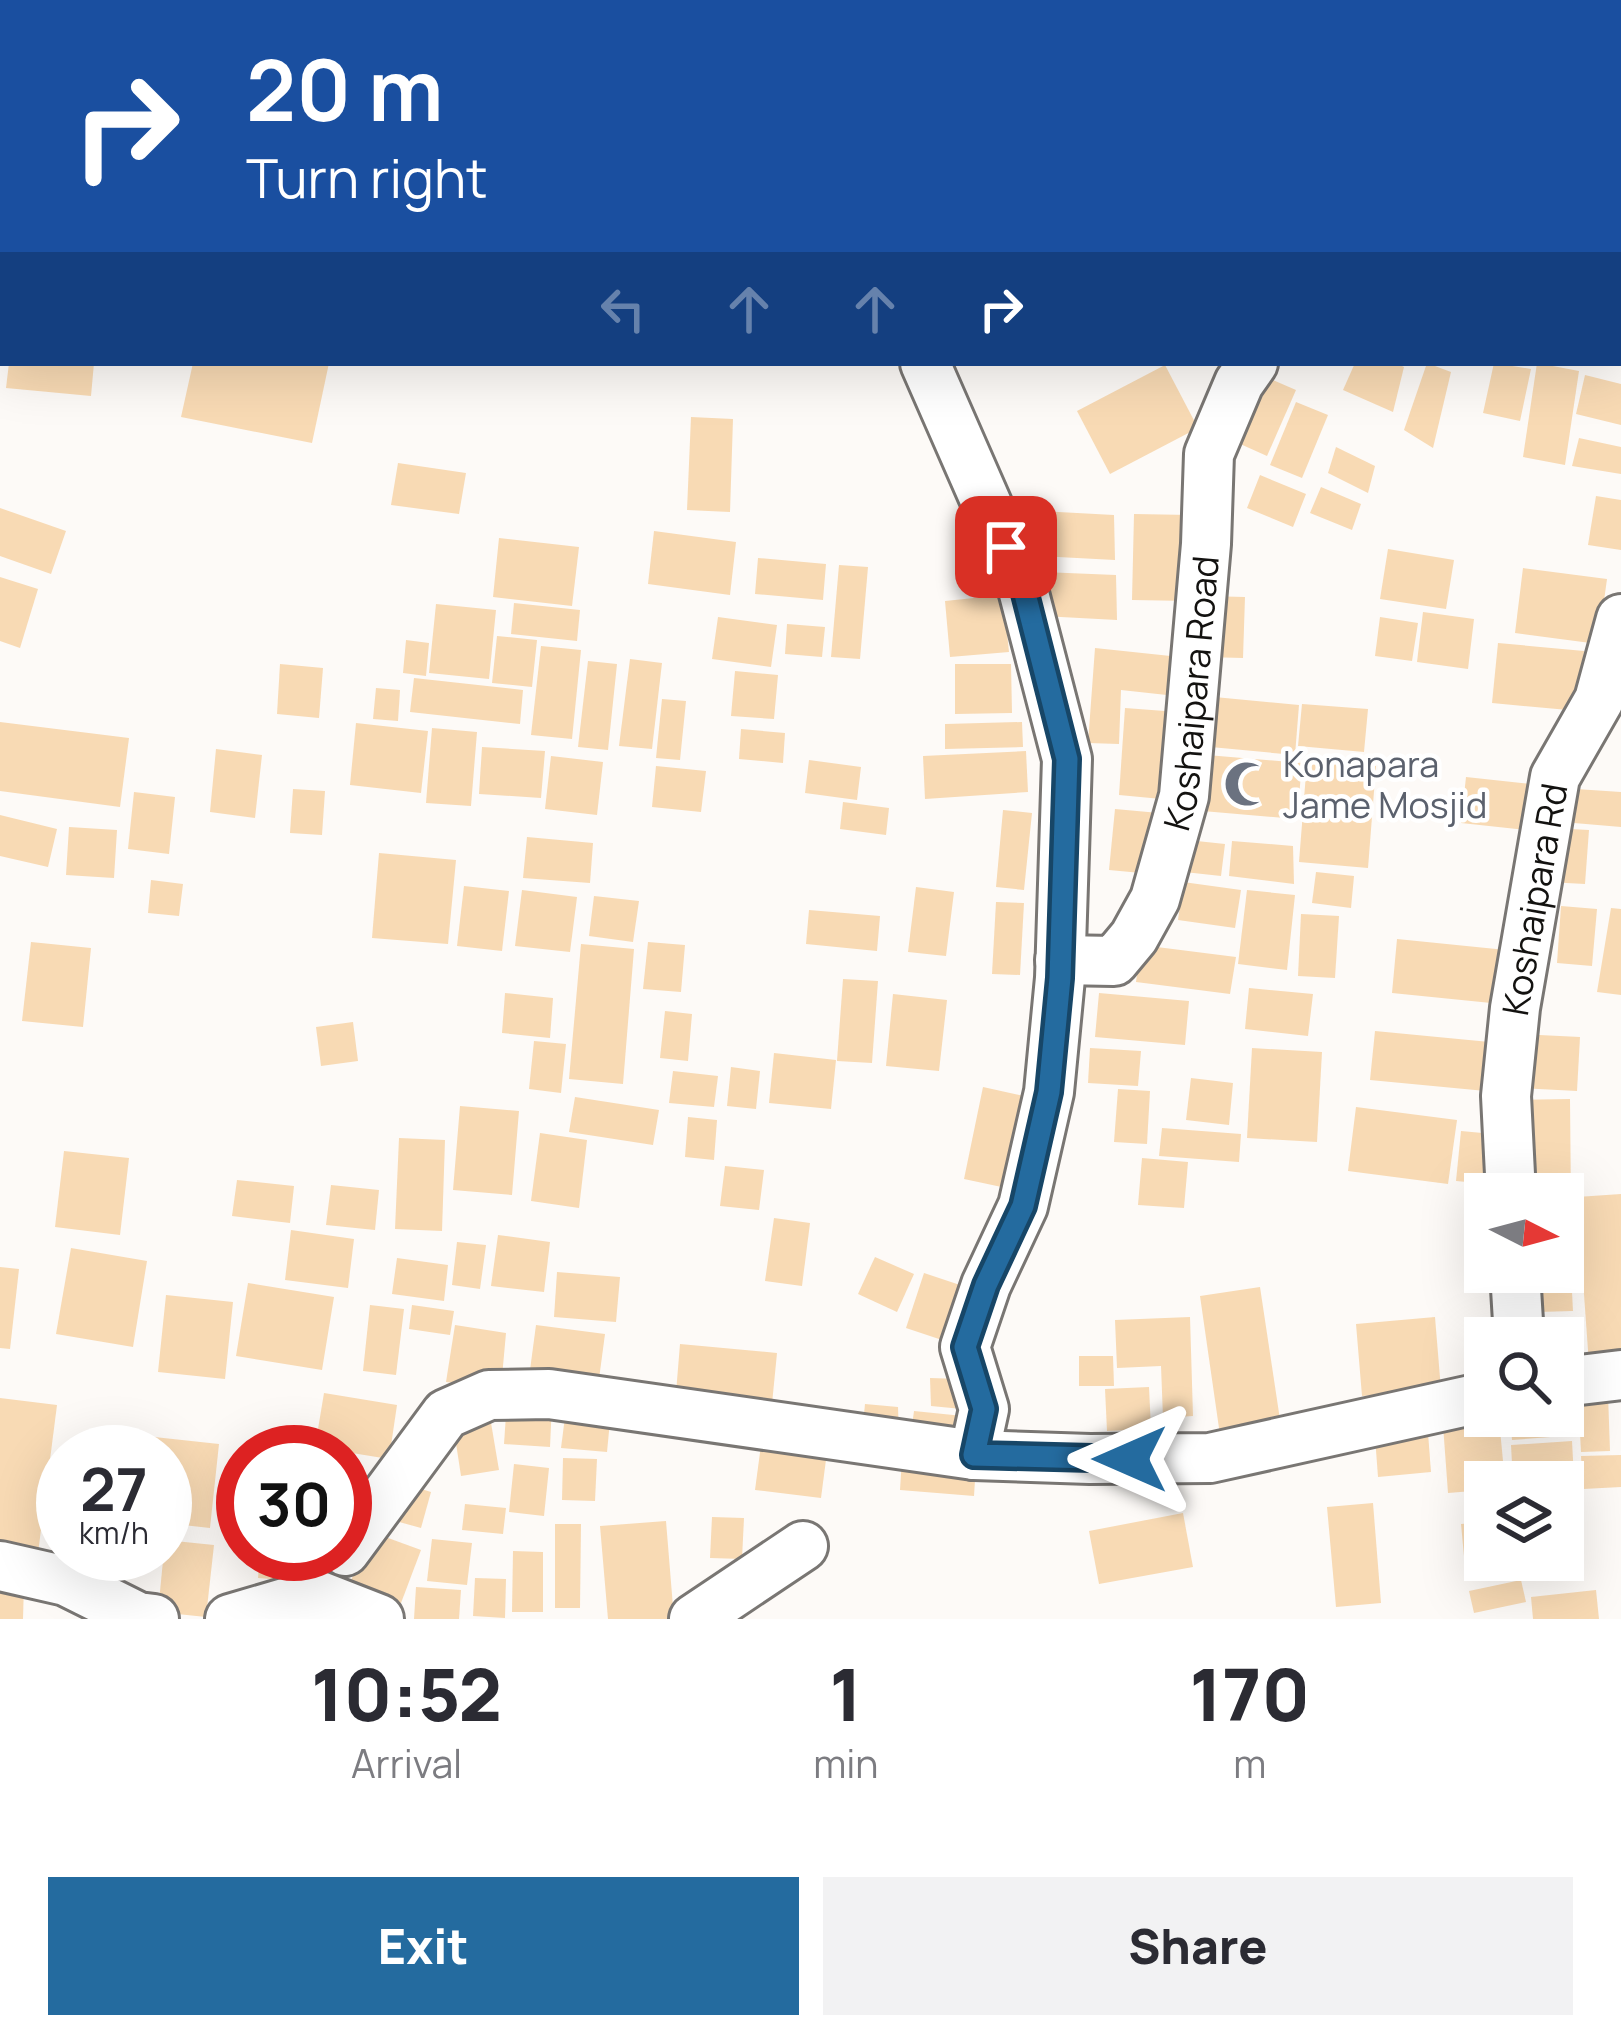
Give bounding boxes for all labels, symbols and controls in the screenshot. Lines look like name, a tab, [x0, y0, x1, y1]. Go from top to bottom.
text: 20 m	[246, 31, 444, 146]
icon: right	[48, 48, 204, 204]
text: Turn right	[246, 140, 488, 214]
icon: left	[590, 276, 656, 342]
icon: ahead	[716, 276, 782, 342]
icon: ahead	[842, 276, 908, 342]
icon: right	[968, 276, 1034, 342]
pin	[955, 496, 1057, 598]
icon: arrive	[973, 514, 1039, 580]
street label: Koshaipara Road	[1151, 554, 1229, 836]
place label: Konapara Jame Mosjid	[1283, 739, 1487, 829]
mosque icon: Konapara Jame Mosjid	[1222, 759, 1272, 809]
street label: Koshaipara Rd	[1490, 779, 1578, 1019]
north arrow	[1464, 1173, 1584, 1293]
map controls	[1464, 1173, 1584, 1581]
button: search	[1464, 1317, 1584, 1437]
position arrow	[1067, 1396, 1193, 1522]
speed limit sign: 30	[216, 1425, 372, 1581]
text: 27	[80, 1447, 148, 1529]
button: layers	[1464, 1461, 1584, 1581]
text: km/h	[79, 1512, 149, 1553]
text: 10:52	[311, 1644, 502, 1743]
text: 1	[829, 1644, 862, 1743]
text: 170	[1190, 1644, 1310, 1743]
text: Arrival	[351, 1736, 462, 1790]
text: min	[813, 1736, 878, 1790]
text: m	[1233, 1736, 1266, 1790]
button: Exit	[48, 1877, 799, 2015]
button: Share	[823, 1877, 1573, 2015]

